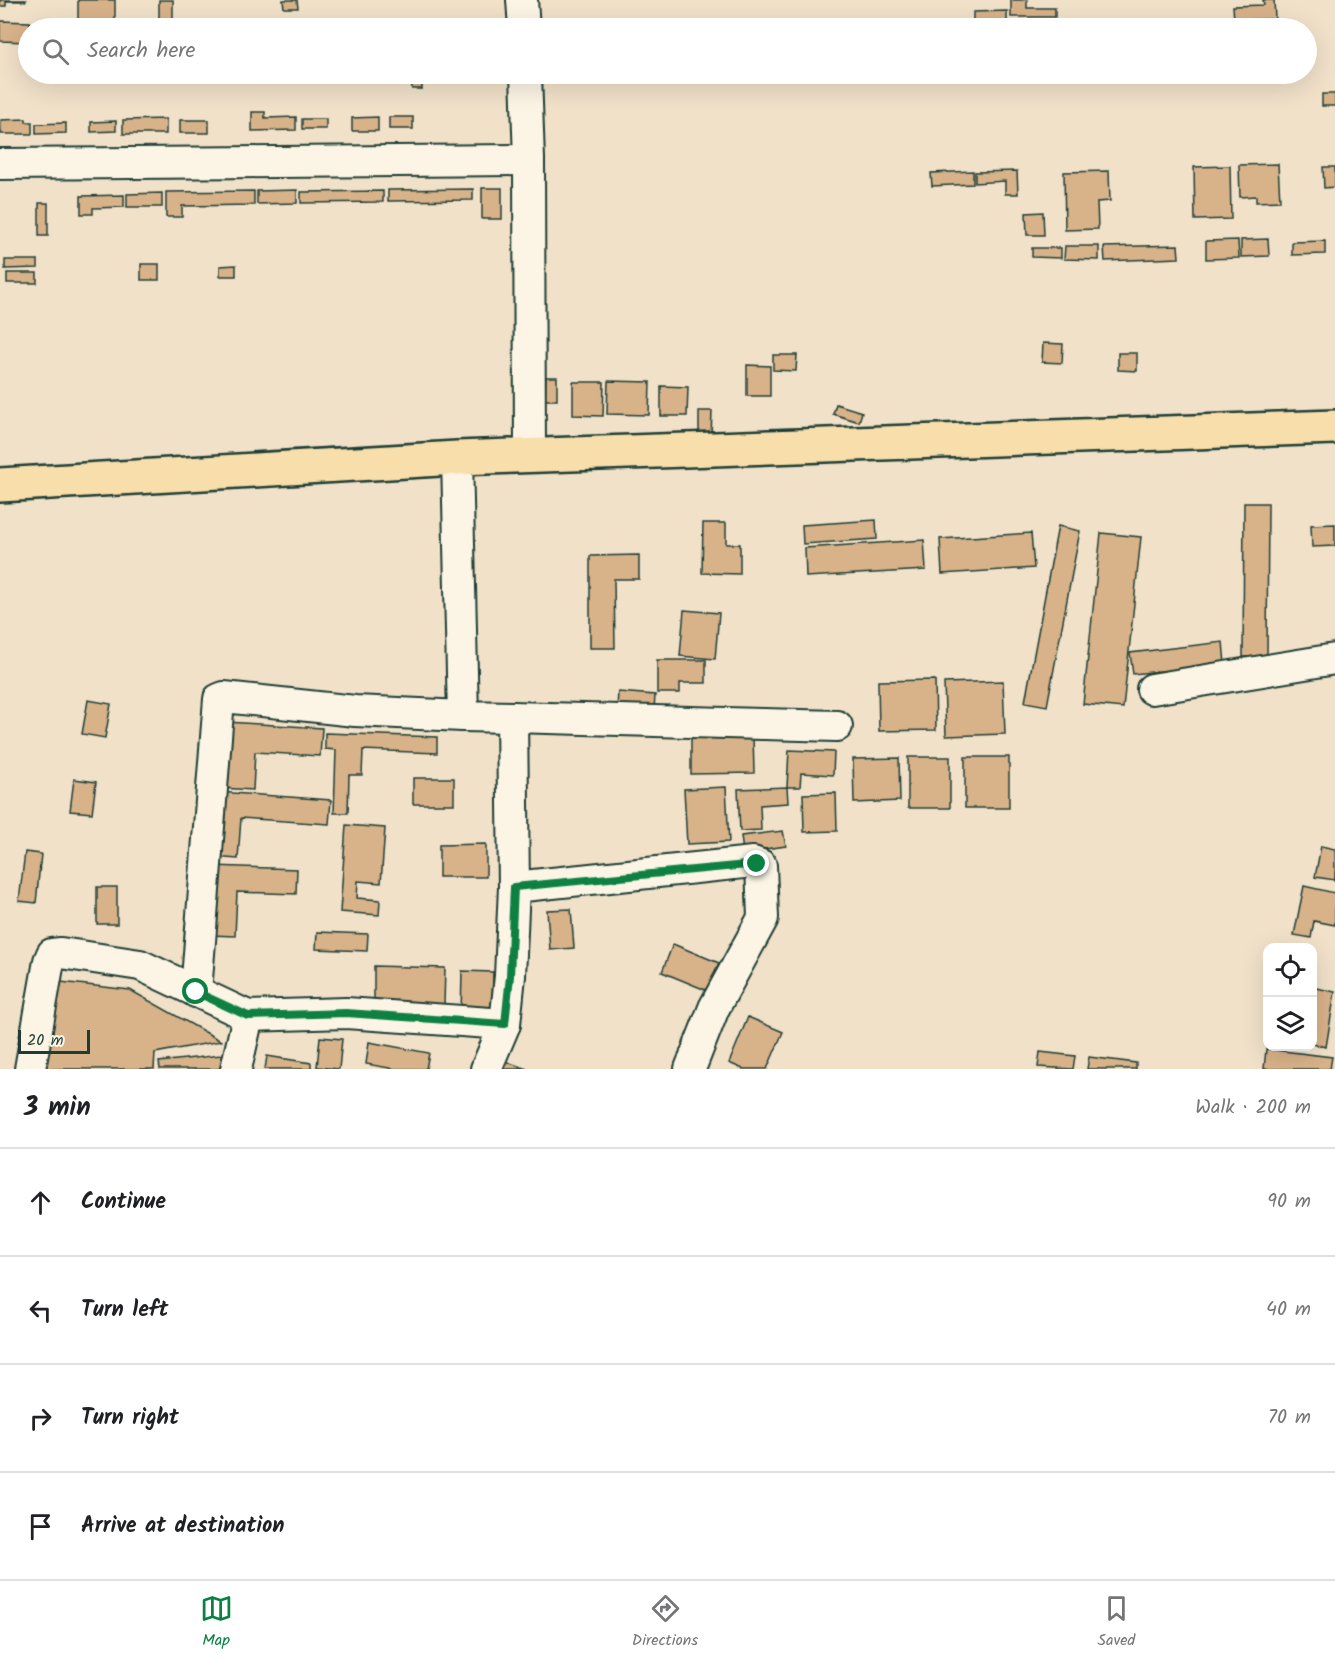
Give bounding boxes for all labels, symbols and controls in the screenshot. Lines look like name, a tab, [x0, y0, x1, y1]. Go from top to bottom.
search box	[18, 18, 1317, 84]
text: Search here	[87, 34, 195, 69]
icon: search	[39, 35, 72, 68]
route end	[743, 850, 769, 876]
map controls	[1263, 943, 1317, 1051]
button: locate	[1263, 943, 1317, 997]
route start	[182, 978, 208, 1004]
button: layers	[1263, 997, 1317, 1051]
scale bar	[18, 1027, 90, 1054]
text: 20 m	[27, 1028, 63, 1053]
text: 3 min	[24, 1087, 91, 1129]
text: Walk · 200 m	[1195, 1092, 1311, 1124]
text: Continue	[81, 1185, 166, 1220]
icon: ahead	[24, 1186, 57, 1219]
text: 90 m	[1267, 1186, 1311, 1218]
text: Turn left	[81, 1293, 168, 1328]
icon: left	[24, 1294, 57, 1327]
text: 40 m	[1266, 1294, 1311, 1326]
text: Turn right	[81, 1401, 179, 1436]
icon: right	[24, 1402, 57, 1435]
text: 70 m	[1268, 1402, 1311, 1434]
text: Arrive at destination	[81, 1509, 284, 1544]
icon: arrive	[24, 1510, 57, 1543]
tab: Map	[200, 1592, 233, 1653]
tab: Directions	[632, 1592, 698, 1653]
tab: Saved	[1097, 1592, 1135, 1653]

